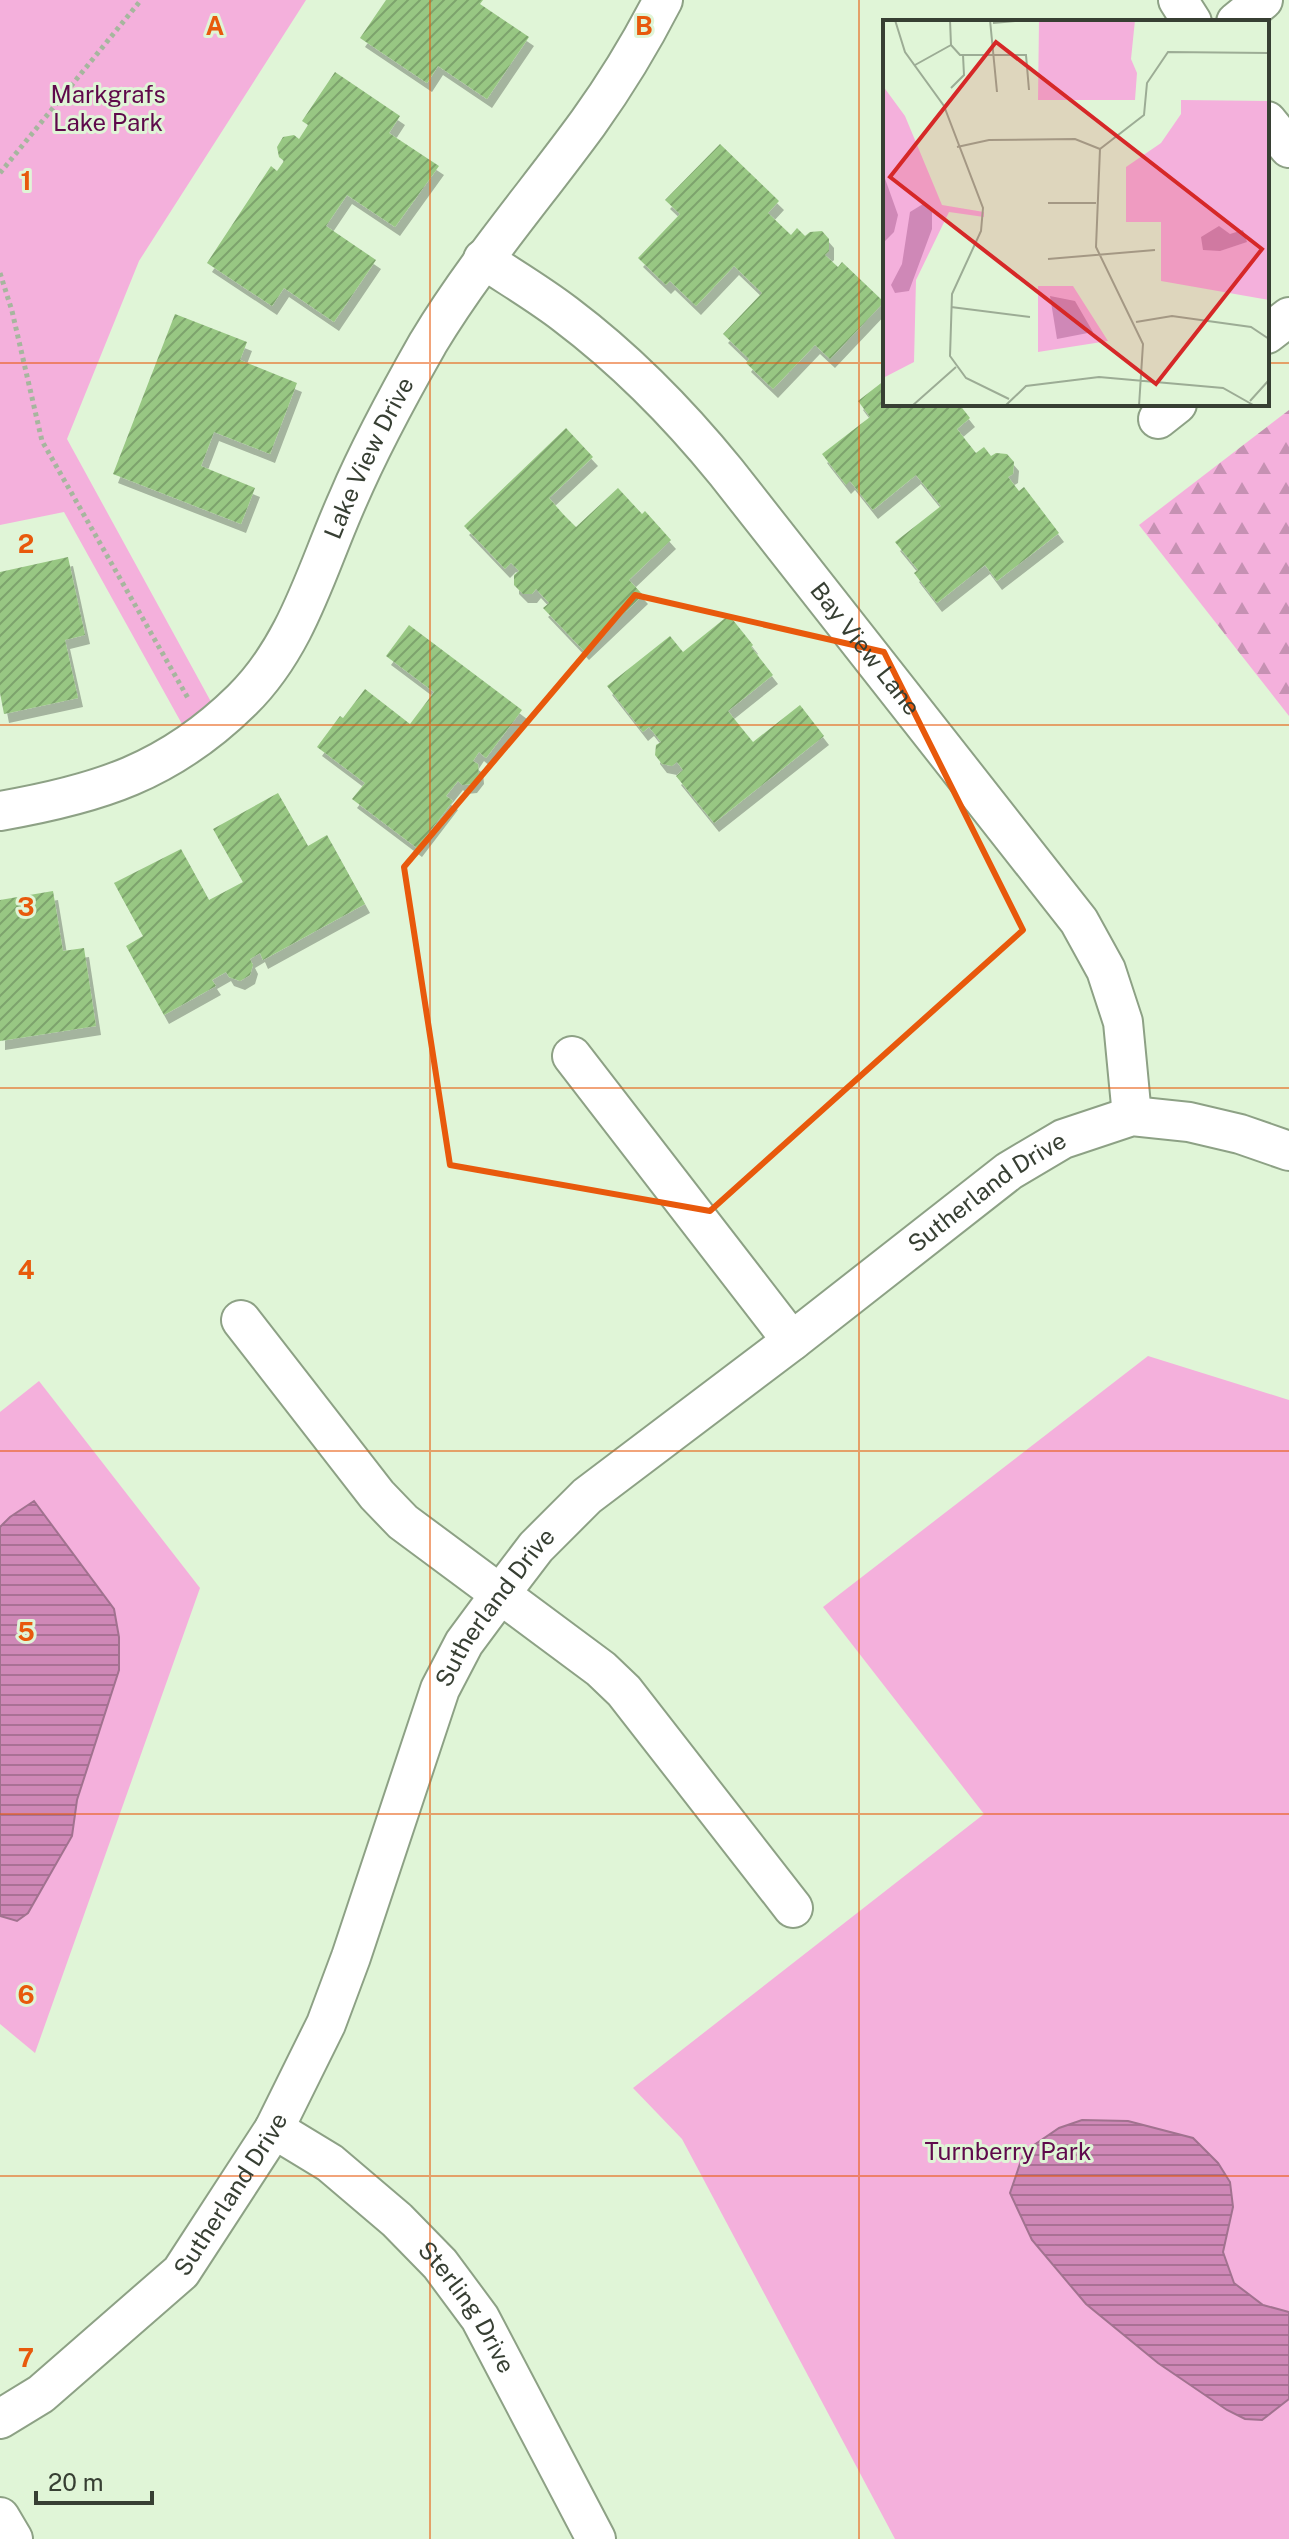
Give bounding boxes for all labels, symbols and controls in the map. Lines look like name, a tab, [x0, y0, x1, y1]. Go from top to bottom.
text: A	[206, 10, 225, 41]
text: B	[635, 10, 653, 41]
inset map	[883, 20, 1269, 406]
park label: Markgrafs Lake Park	[50, 80, 166, 136]
text: 1	[20, 165, 32, 196]
street label: Lake View Drive	[318, 372, 419, 543]
text: 2	[18, 528, 34, 559]
street label: Bay View Lane	[805, 576, 927, 720]
text: 3	[17, 891, 35, 922]
street label: Sutherland Drive	[902, 1125, 1071, 1258]
text: 4	[17, 1254, 35, 1285]
street label: Sutherland Drive	[429, 1522, 560, 1691]
text: 5	[17, 1616, 35, 1647]
text: 6	[17, 1979, 35, 2010]
street label: Sutherland Drive	[167, 2108, 293, 2281]
park label: Turnberry Park	[925, 2137, 1092, 2165]
street label: Sterling Drive	[413, 2235, 521, 2377]
text: 7	[18, 2342, 34, 2373]
scale bar	[36, 2455, 152, 2505]
text: 20 m	[48, 2468, 104, 2496]

